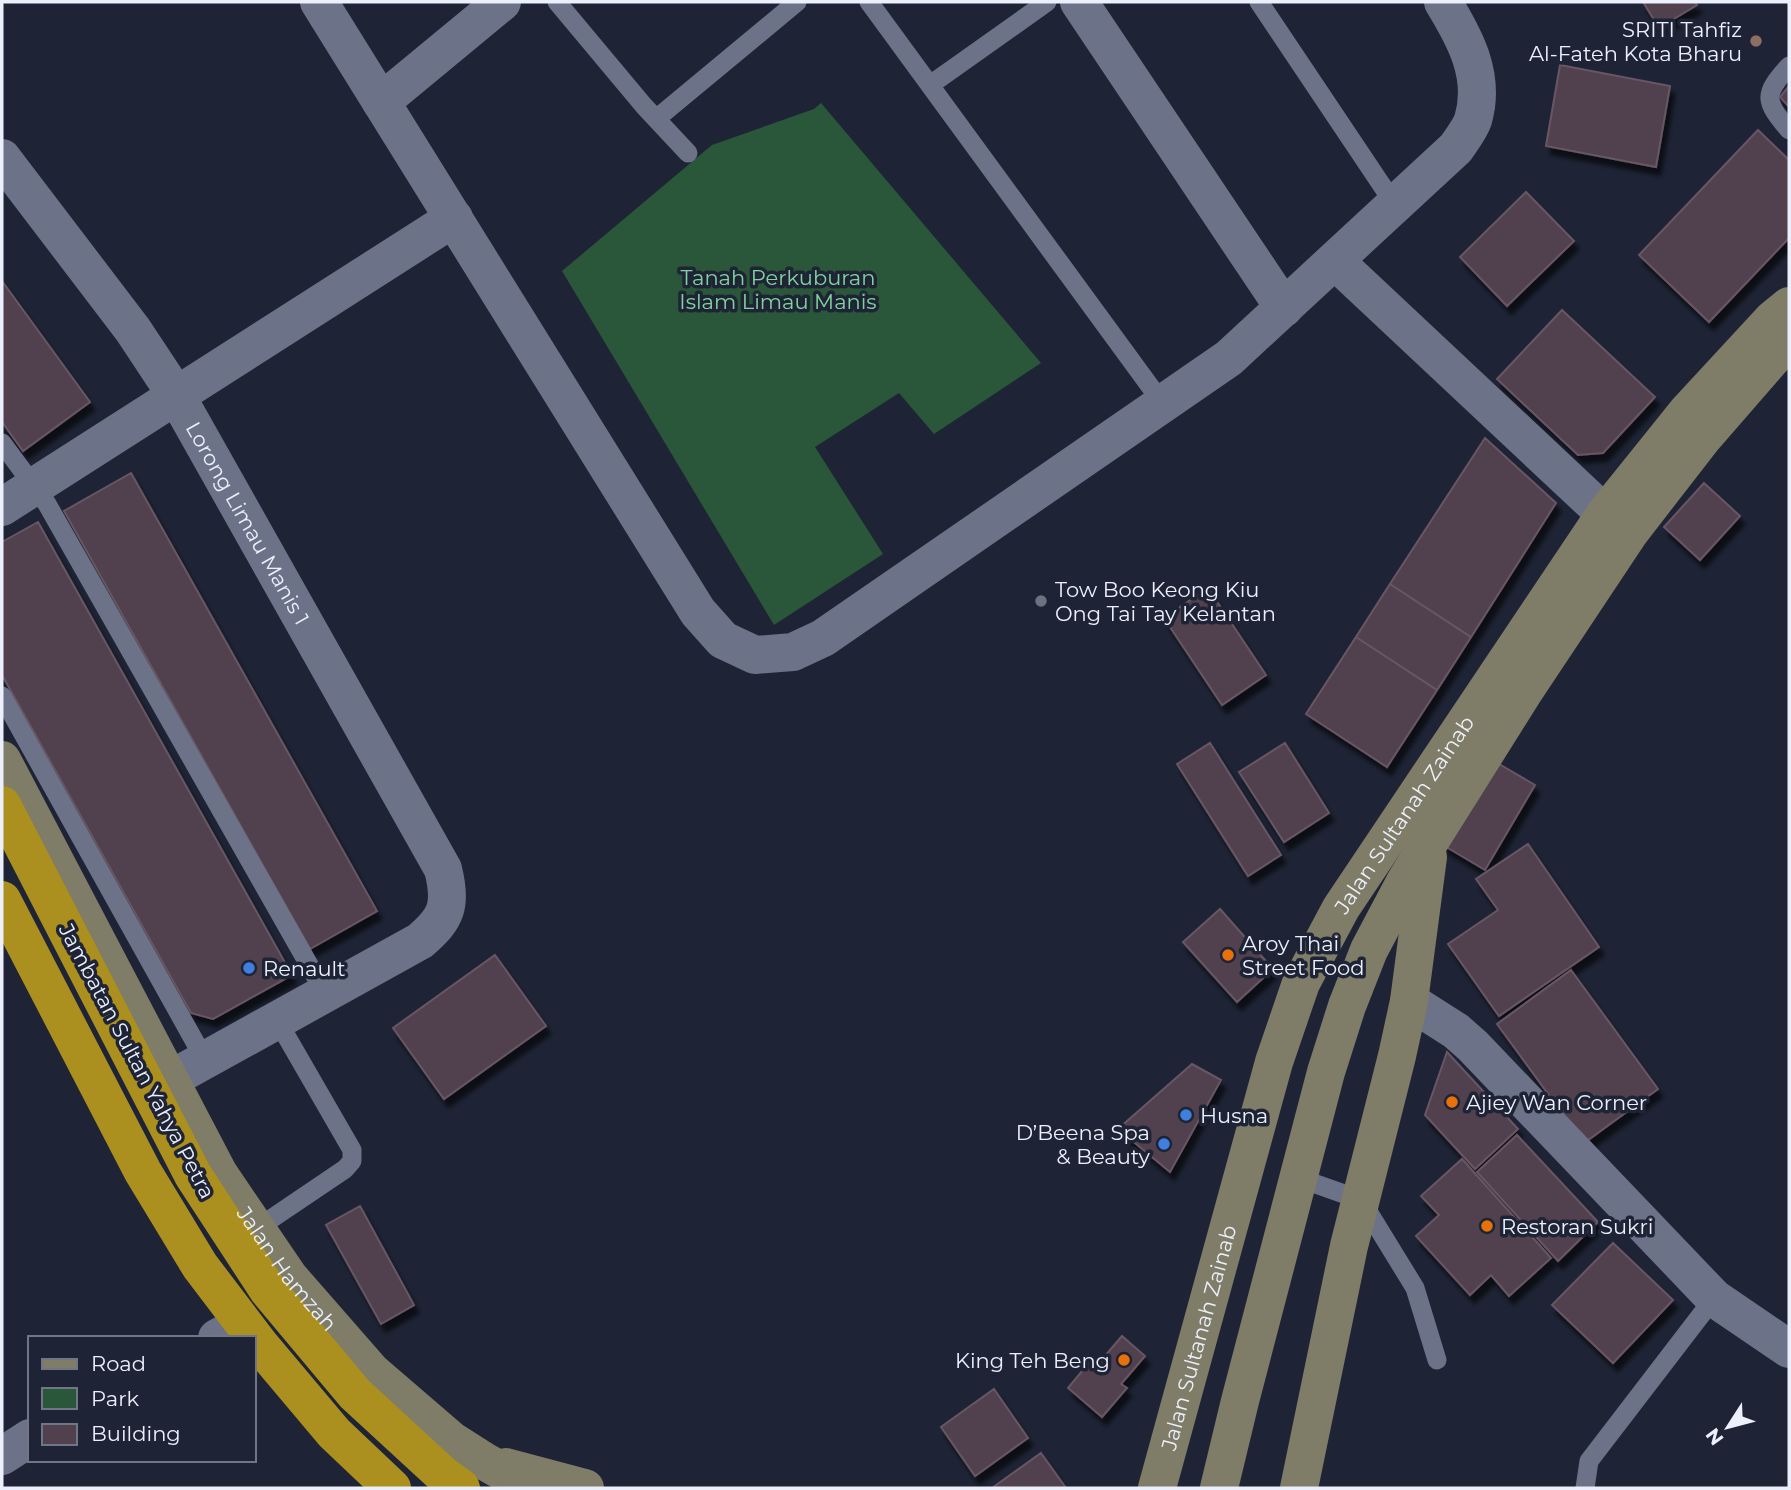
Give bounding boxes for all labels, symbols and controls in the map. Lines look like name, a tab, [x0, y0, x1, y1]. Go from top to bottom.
place label: SRITI Tahfiz Al-Fateh Kota Bharu	[1529, 17, 1742, 66]
marker: SRITI Tahfiz Al-Fateh Kota Bharu	[1748, 33, 1764, 49]
park label: Tanah Perkuburan Islam Limau Manis	[679, 265, 877, 314]
street label: Lorong Limau Manis 1	[181, 417, 315, 629]
place label: Tow Boo Keong Kiu Ong Tai Tay Kelantan	[1055, 577, 1276, 626]
marker: Tow Boo Keong Kiu Ong Tai Tay Kelantan	[1033, 593, 1049, 609]
street label: Jalan Sultanah Zainab	[1328, 711, 1479, 919]
street label: Jambatan Sultan Yahya Petra	[53, 918, 220, 1203]
place label: Aroy Thai Street Food	[1242, 931, 1364, 980]
marker: Aroy Thai Street Food	[1220, 947, 1236, 963]
place label: Renault	[263, 956, 346, 981]
marker: Renault	[241, 960, 257, 976]
place label: Ajiey Wan Corner	[1466, 1090, 1647, 1115]
marker: Ajiey Wan Corner	[1444, 1094, 1460, 1110]
place label: Husna	[1200, 1103, 1268, 1128]
marker: Husna	[1178, 1107, 1194, 1123]
place label: D’Beena Spa & Beauty	[1016, 1120, 1151, 1169]
marker: D’Beena Spa & Beauty	[1156, 1136, 1172, 1152]
street label: Jalan Hamzah	[232, 1201, 342, 1336]
place label: Restoran Sukri	[1501, 1214, 1653, 1239]
marker: Restoran Sukri	[1479, 1218, 1495, 1234]
street label: Jalan Sultanah Zainab	[1155, 1222, 1241, 1454]
legend	[28, 1336, 256, 1462]
place label: King Teh Beng	[955, 1348, 1110, 1373]
text: Road	[91, 1351, 146, 1376]
marker: King Teh Beng	[1116, 1352, 1132, 1368]
text: Park	[91, 1386, 139, 1411]
north arrow	[1693, 1392, 1763, 1462]
text: Building	[91, 1421, 181, 1446]
text: N	[1701, 1424, 1728, 1450]

